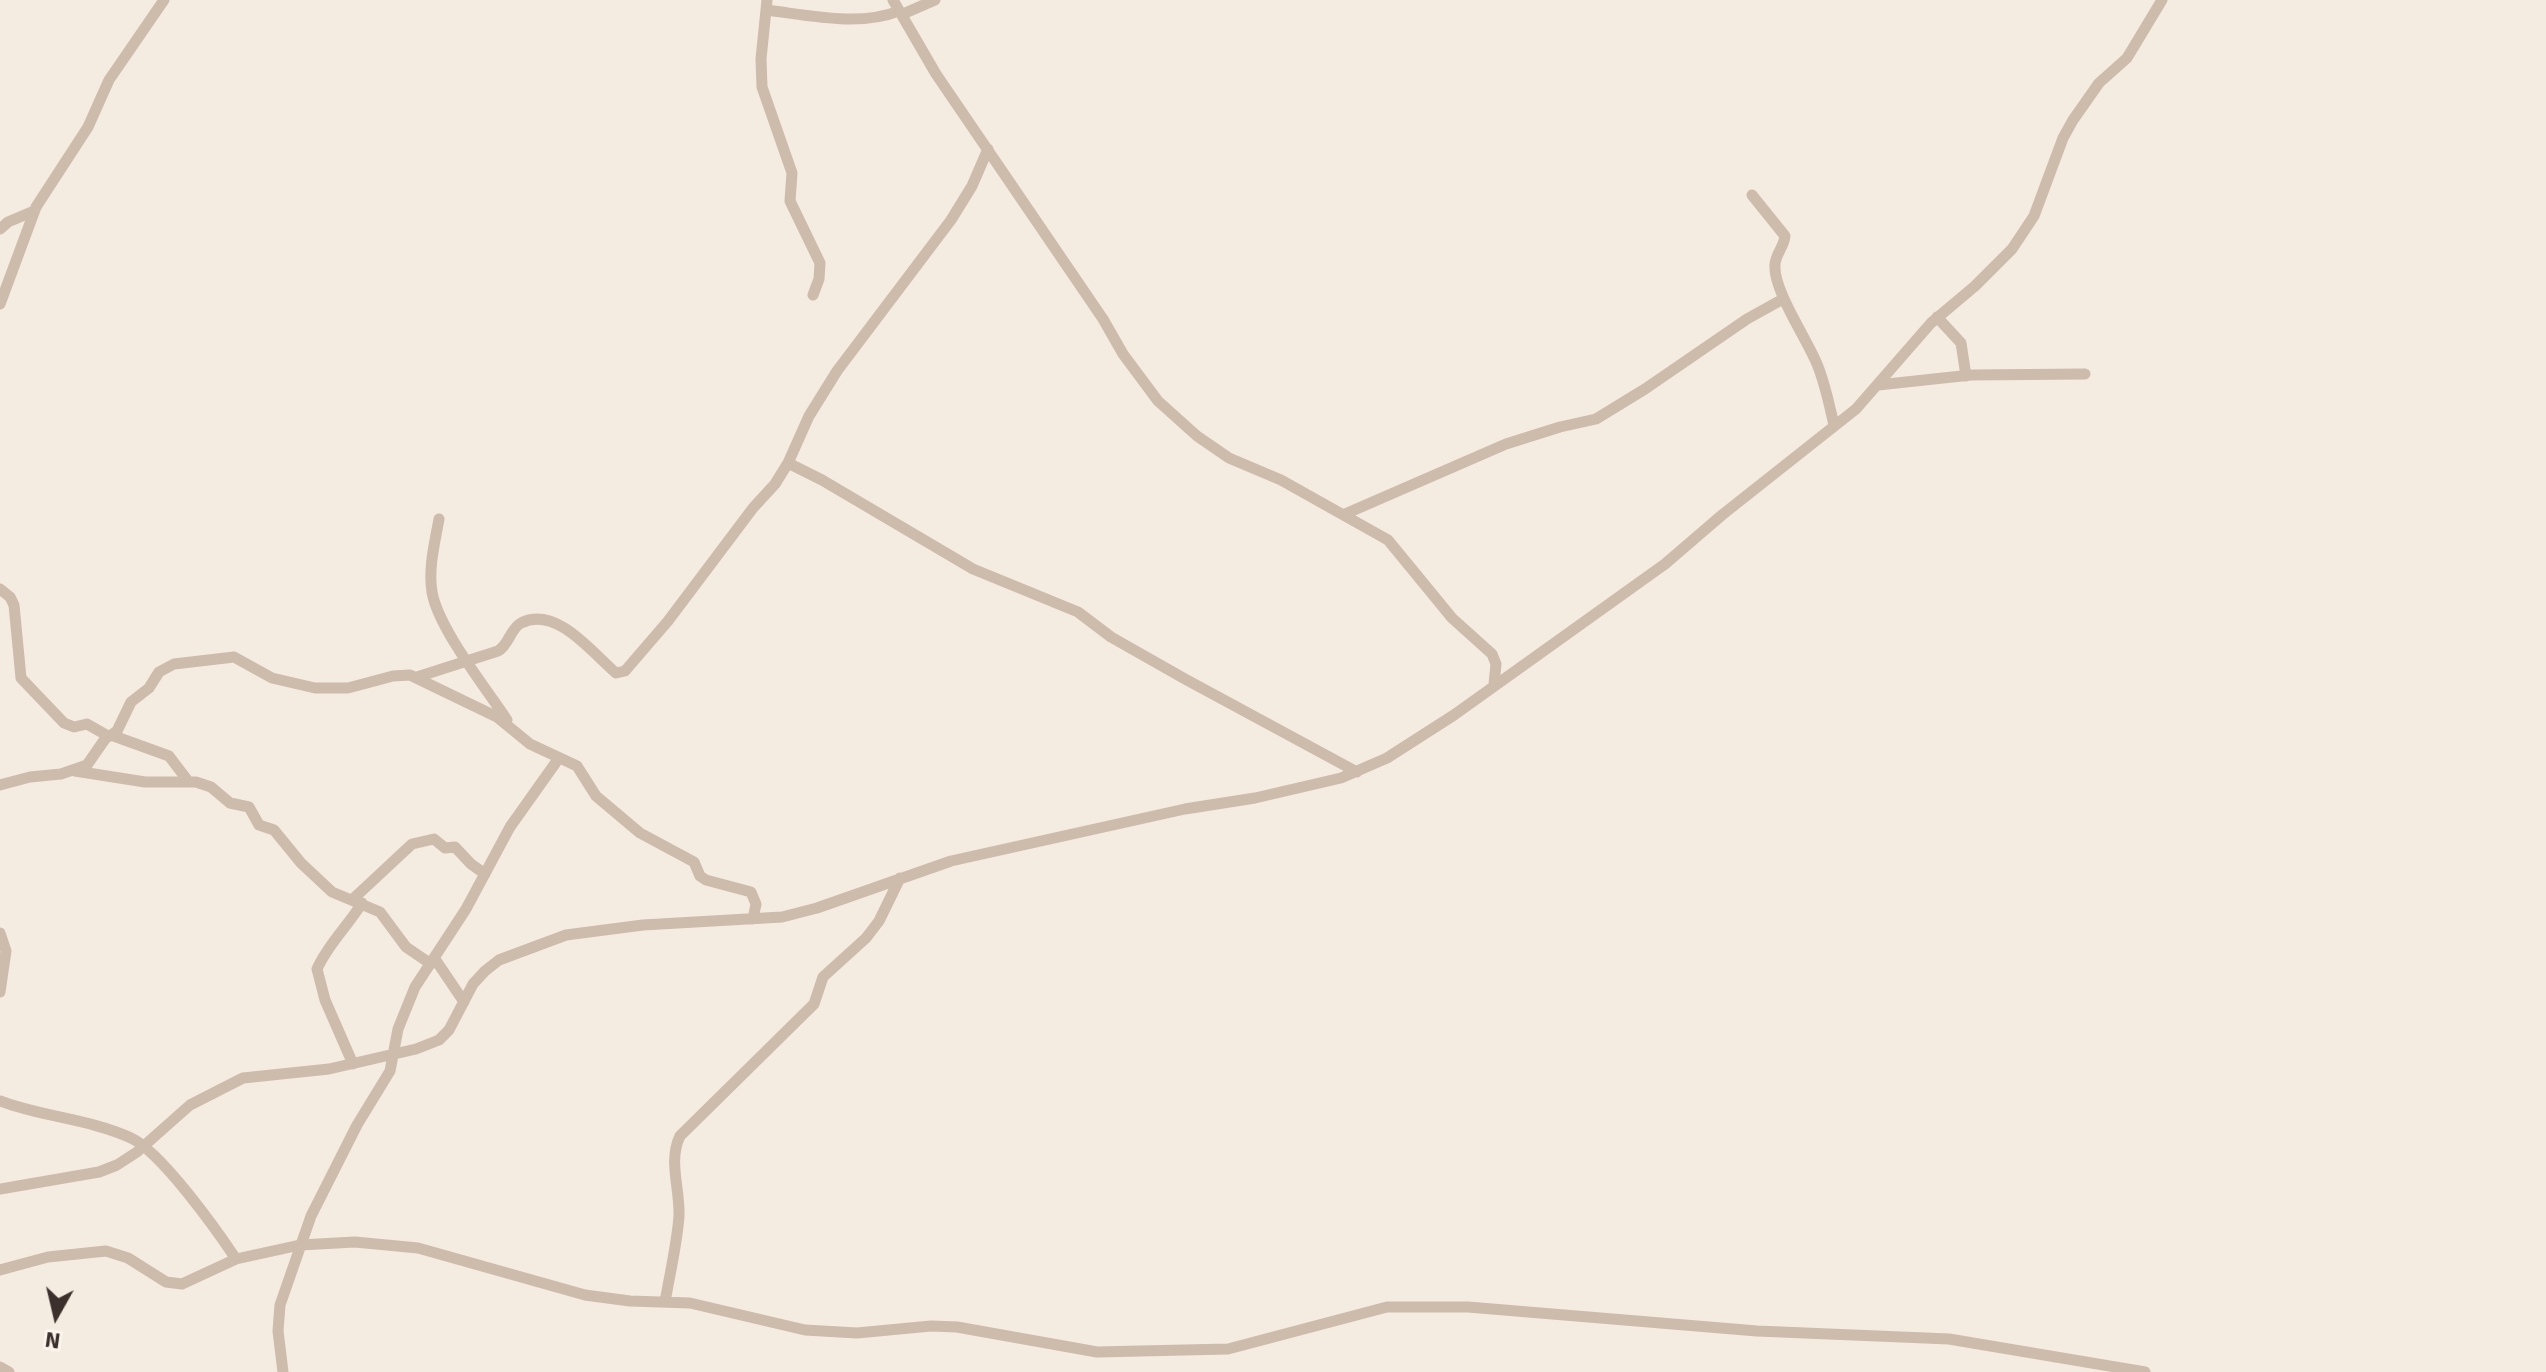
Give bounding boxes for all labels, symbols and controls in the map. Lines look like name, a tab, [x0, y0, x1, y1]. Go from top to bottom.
north arrow	[16, 1276, 96, 1356]
text: N	[43, 1326, 62, 1355]

